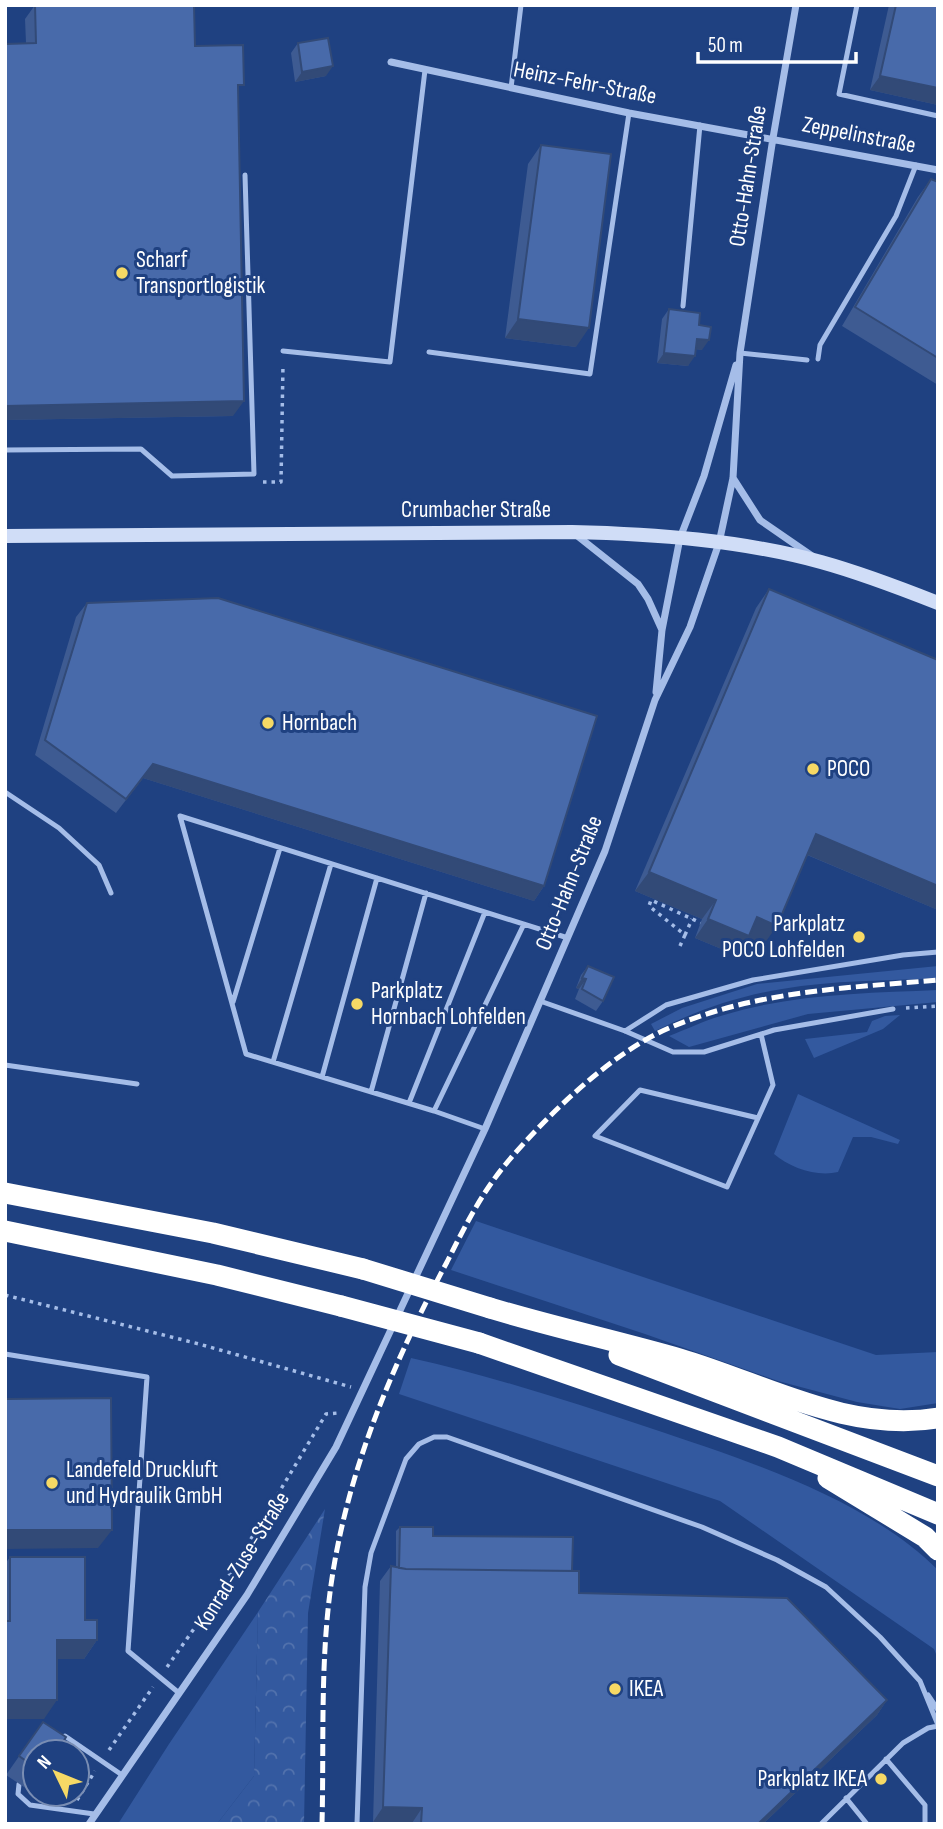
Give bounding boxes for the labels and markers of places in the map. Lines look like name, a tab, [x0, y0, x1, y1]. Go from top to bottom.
place label: Scharf Transportlogistik	[136, 246, 266, 300]
marker: Scharf Transportlogistik	[114, 265, 130, 281]
place label: Hornbach	[282, 709, 357, 737]
marker: Hornbach	[260, 715, 276, 731]
place label: POCO	[827, 755, 870, 783]
marker: POCO	[805, 761, 821, 777]
place label: Parkplatz POCO Lohfelden	[722, 910, 845, 964]
marker: Parkplatz POCO Lohfelden	[851, 929, 867, 945]
place label: Parkplatz Hornbach Lohfelden	[371, 977, 526, 1031]
marker: Parkplatz Hornbach Lohfelden	[349, 996, 365, 1012]
place label: Landefeld Druckluft und Hydraulik GmbH	[66, 1456, 222, 1510]
marker: Landefeld Druckluft und Hydraulik GmbH	[44, 1475, 60, 1491]
place label: IKEA	[629, 1675, 663, 1703]
marker: IKEA	[607, 1681, 623, 1697]
place label: Parkplatz IKEA	[758, 1765, 867, 1793]
marker: Parkplatz IKEA	[873, 1771, 889, 1787]

